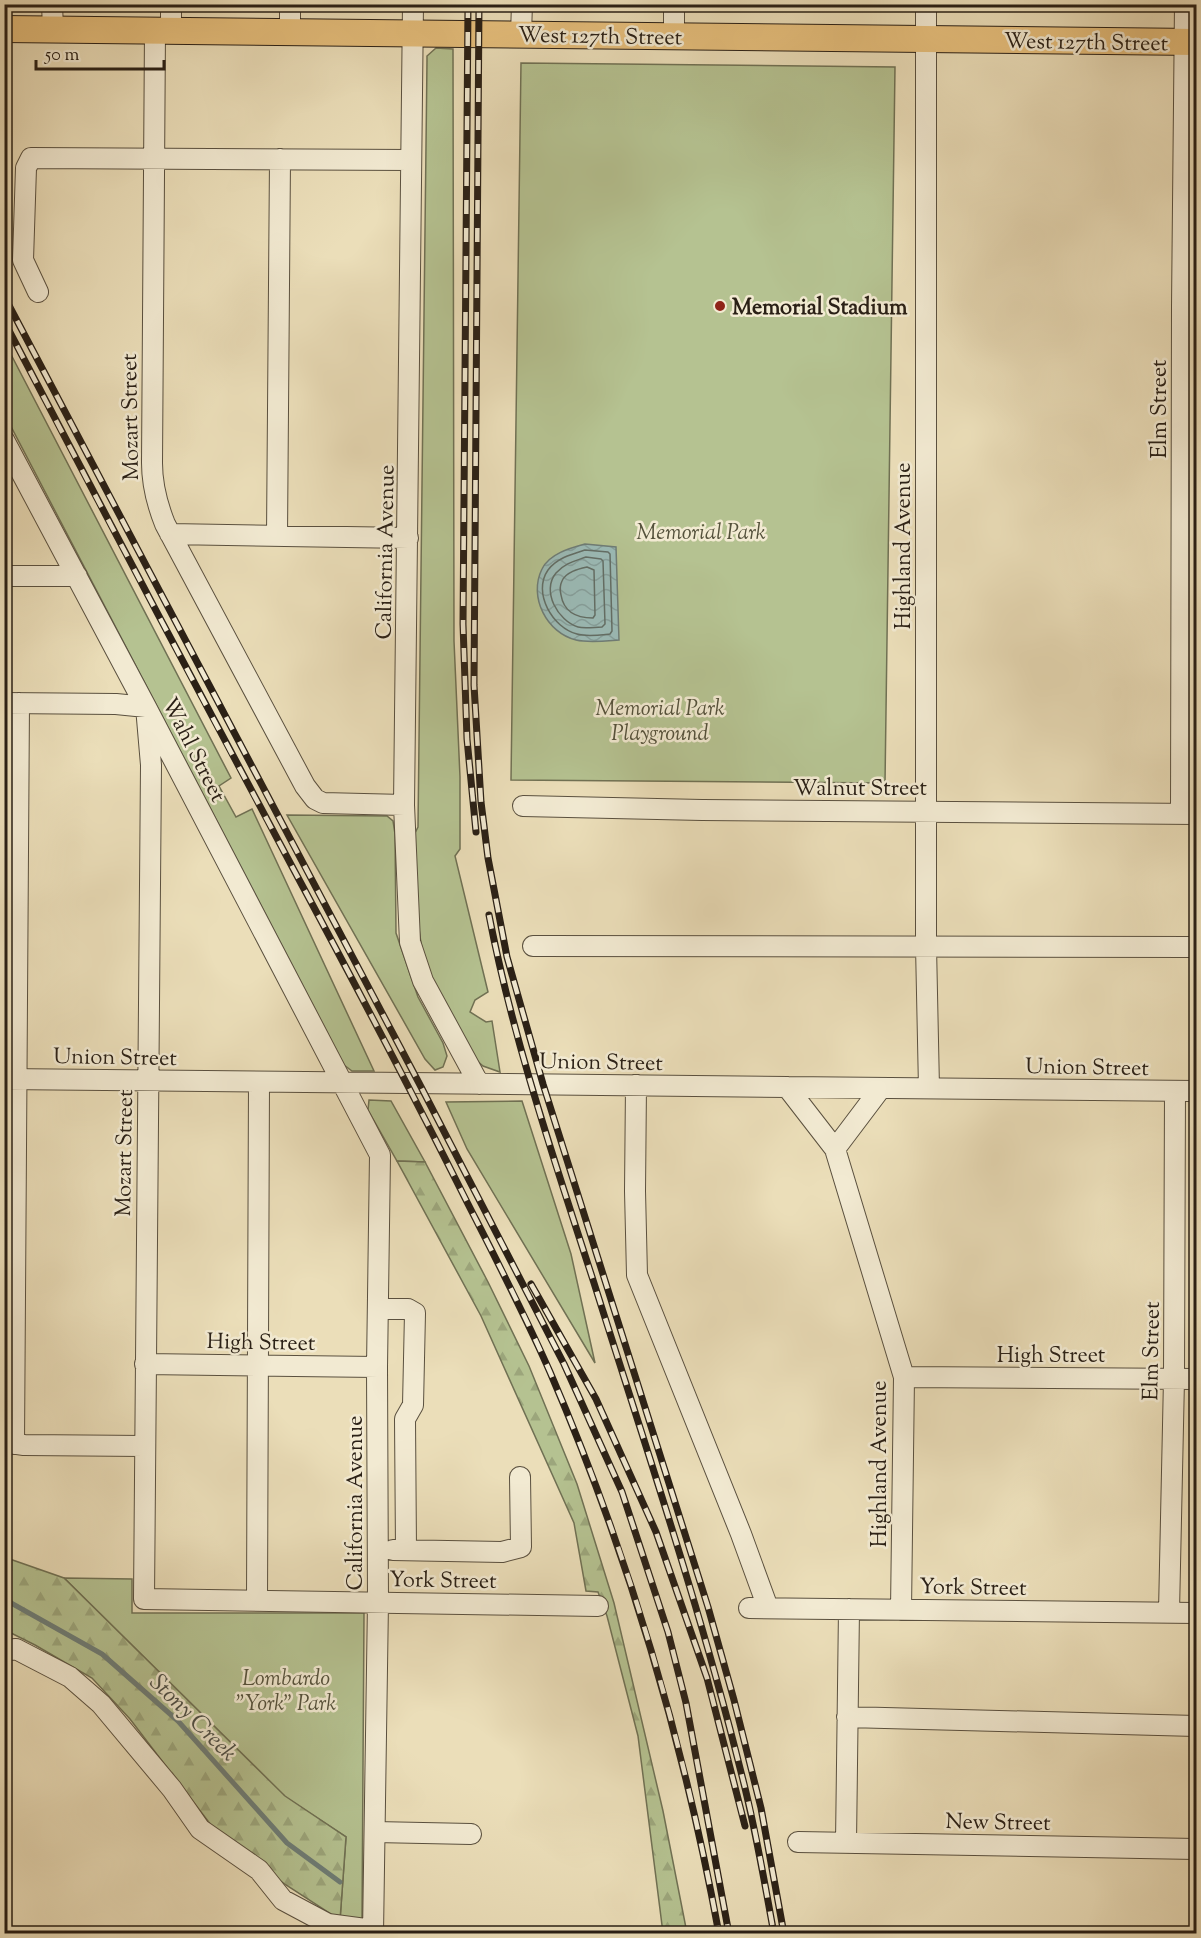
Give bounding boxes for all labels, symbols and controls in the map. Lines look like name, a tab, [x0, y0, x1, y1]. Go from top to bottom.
street label: West 127th Street	[518, 21, 683, 55]
street label: West 127th Street	[1004, 27, 1169, 61]
scale bar	[36, 33, 164, 71]
text: 50 m	[44, 43, 80, 69]
place label: Memorial Stadium	[732, 293, 908, 325]
marker: Memorial Stadium	[713, 299, 727, 313]
street label: Mozart Street	[115, 353, 149, 481]
street label: Elm Street	[1145, 359, 1177, 459]
street label: Highland Avenue	[889, 463, 921, 629]
street label: California Avenue	[369, 464, 405, 640]
park label: Memorial Park	[636, 518, 766, 550]
street label: Wahl Street	[152, 692, 233, 809]
park label: Memorial Park Playground	[595, 694, 725, 751]
street label: Walnut Street	[793, 774, 927, 806]
street label: Union Street	[53, 1042, 177, 1076]
street label: Union Street	[539, 1047, 663, 1081]
street label: Union Street	[1025, 1052, 1149, 1086]
street label: Mozart Street	[109, 1089, 143, 1217]
street label: Elm Street	[1136, 1301, 1170, 1401]
street label: High Street	[206, 1327, 316, 1361]
street label: High Street	[997, 1341, 1106, 1373]
street label: Highland Avenue	[865, 1381, 897, 1547]
street label: California Avenue	[341, 1416, 373, 1590]
street label: York Street	[389, 1565, 497, 1599]
street label: York Street	[919, 1572, 1027, 1606]
park label: Lombardo "York" Park	[236, 1664, 336, 1721]
water label: Stony Creek	[141, 1667, 244, 1770]
street label: New Street	[945, 1807, 1051, 1841]

